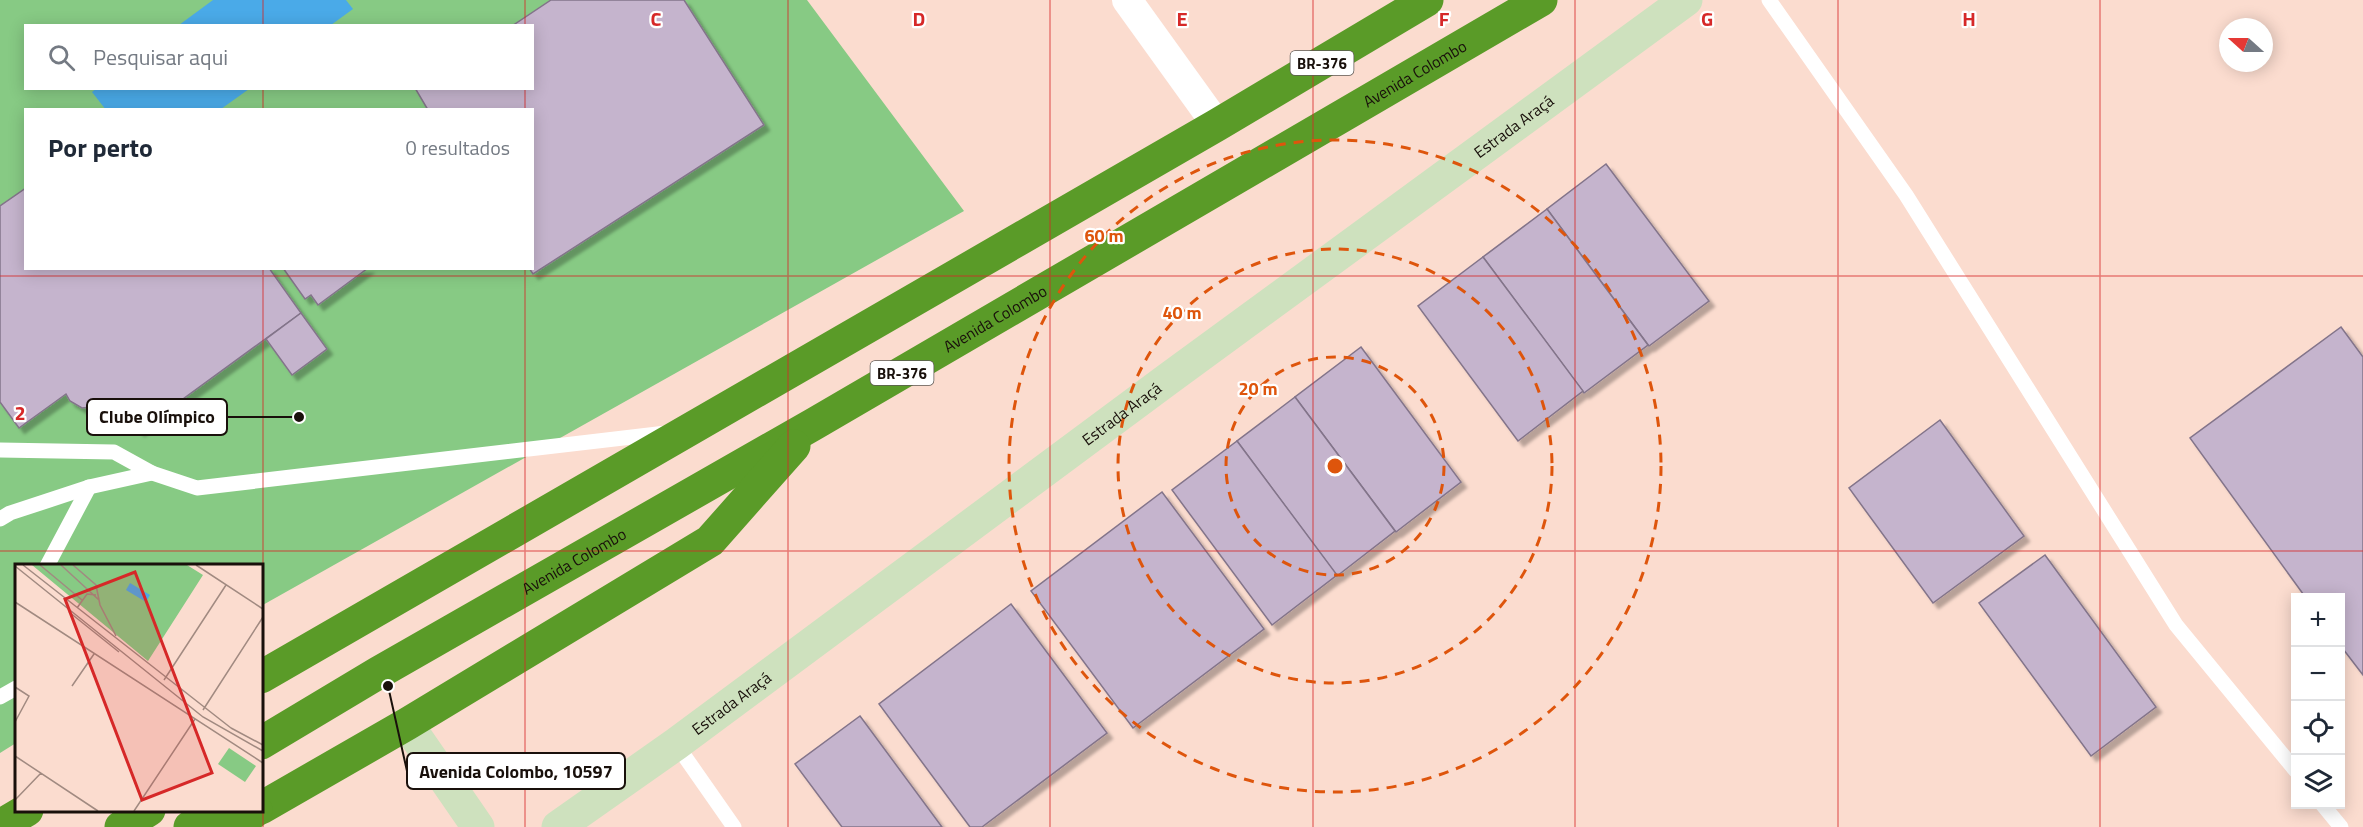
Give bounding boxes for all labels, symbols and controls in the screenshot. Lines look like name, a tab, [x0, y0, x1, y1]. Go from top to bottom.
text: C	[651, 3, 662, 34]
text: D	[913, 3, 925, 34]
text: E	[1176, 3, 1188, 34]
text: F	[1439, 3, 1450, 34]
text: G	[1701, 3, 1713, 34]
text: H	[1962, 3, 1976, 34]
north arrow	[2219, 18, 2273, 72]
search box	[24, 24, 534, 90]
street label: Avenida Colombo	[1358, 34, 1471, 113]
text: Pesquisar aqui	[93, 40, 228, 74]
icon: search	[45, 41, 78, 74]
road number: BR-376	[1290, 51, 1354, 75]
street label: Estrada Araçá	[1469, 89, 1558, 164]
text: Por perto	[48, 128, 153, 167]
text: 0 resultados	[406, 132, 510, 163]
text: 60 m	[1084, 222, 1124, 249]
street label: Avenida Colombo	[939, 279, 1051, 358]
text: 40 m	[1162, 299, 1202, 326]
road number: BR-376	[870, 361, 934, 385]
text: 20 m	[1238, 375, 1278, 402]
street label: Estrada Araçá	[1077, 376, 1166, 451]
text: 2	[14, 397, 26, 428]
callout: Clube Olímpico	[87, 399, 227, 435]
text: Clube Olímpico	[99, 403, 215, 430]
centre of rings	[1325, 456, 1345, 476]
street label: Avenida Colombo	[517, 522, 630, 600]
inset map	[15, 564, 262, 812]
map controls	[2291, 593, 2345, 809]
button: +	[2291, 593, 2345, 647]
button: −	[2291, 647, 2345, 701]
street label: Estrada Araçá	[686, 666, 776, 741]
button: locate	[2291, 701, 2345, 755]
callout: Avenida Colombo, 10597	[407, 753, 625, 789]
button: layers	[2291, 755, 2345, 809]
text: Avenida Colombo, 10597	[419, 758, 613, 785]

